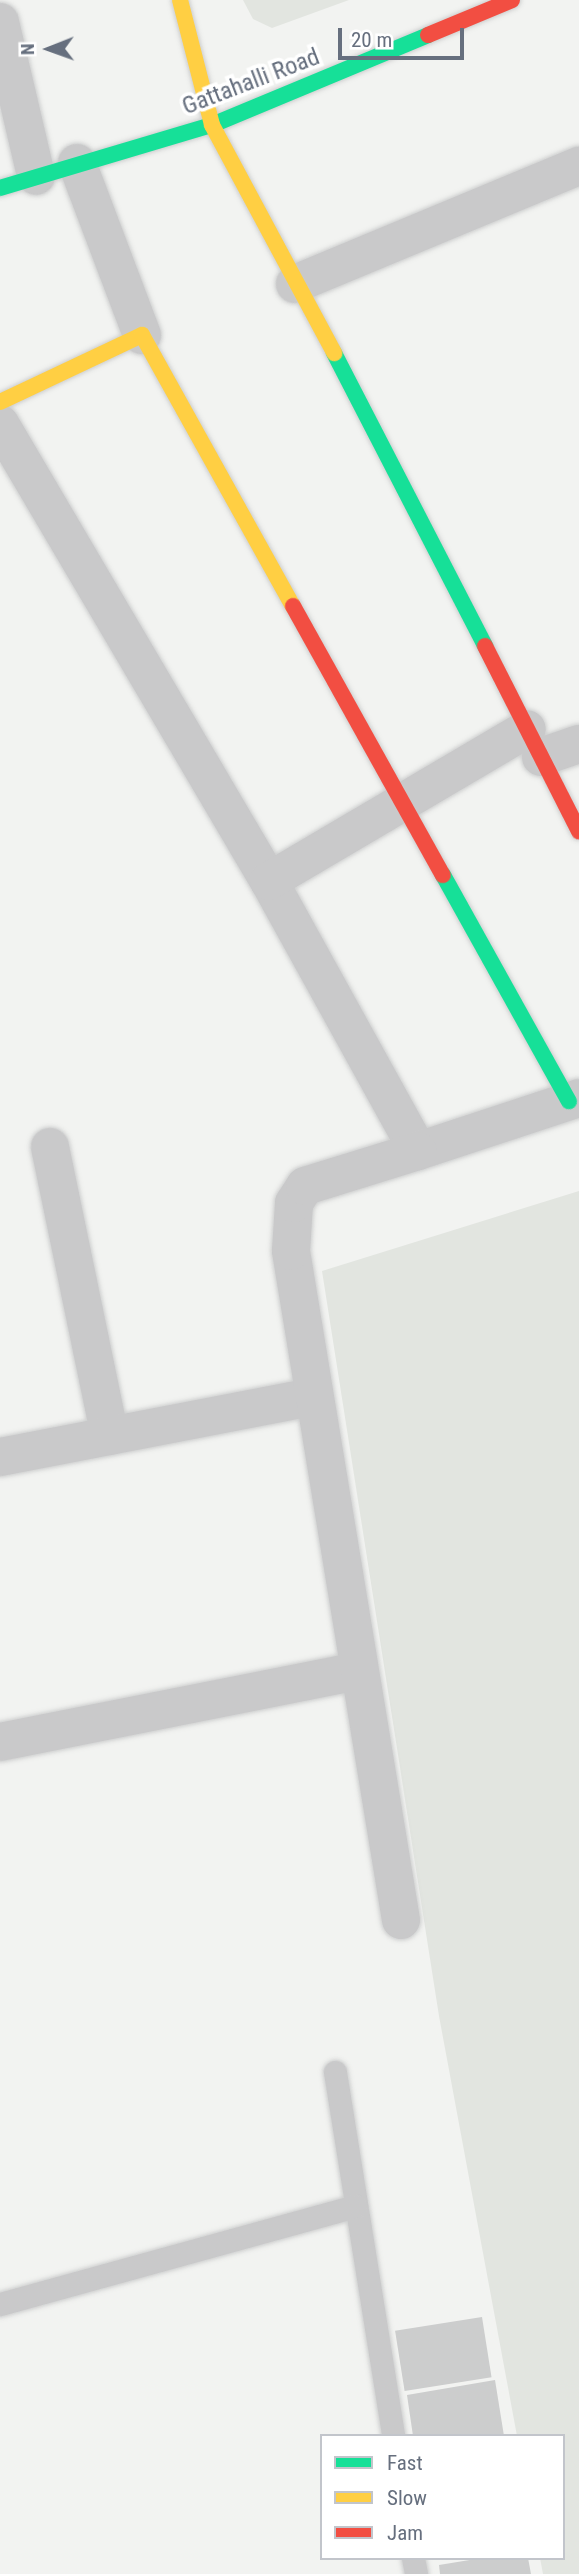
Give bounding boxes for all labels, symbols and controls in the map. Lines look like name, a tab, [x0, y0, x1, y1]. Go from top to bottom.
north arrow	[14, 14, 84, 84]
scale bar	[341, 14, 467, 58]
text: 20 m	[351, 28, 392, 52]
text: N	[16, 43, 39, 55]
street label: Gattahalli Road	[178, 43, 324, 121]
legend	[320, 2434, 565, 2560]
text: Fast	[387, 2451, 423, 2475]
text: Slow	[387, 2486, 427, 2510]
text: Jam	[387, 2521, 423, 2545]

